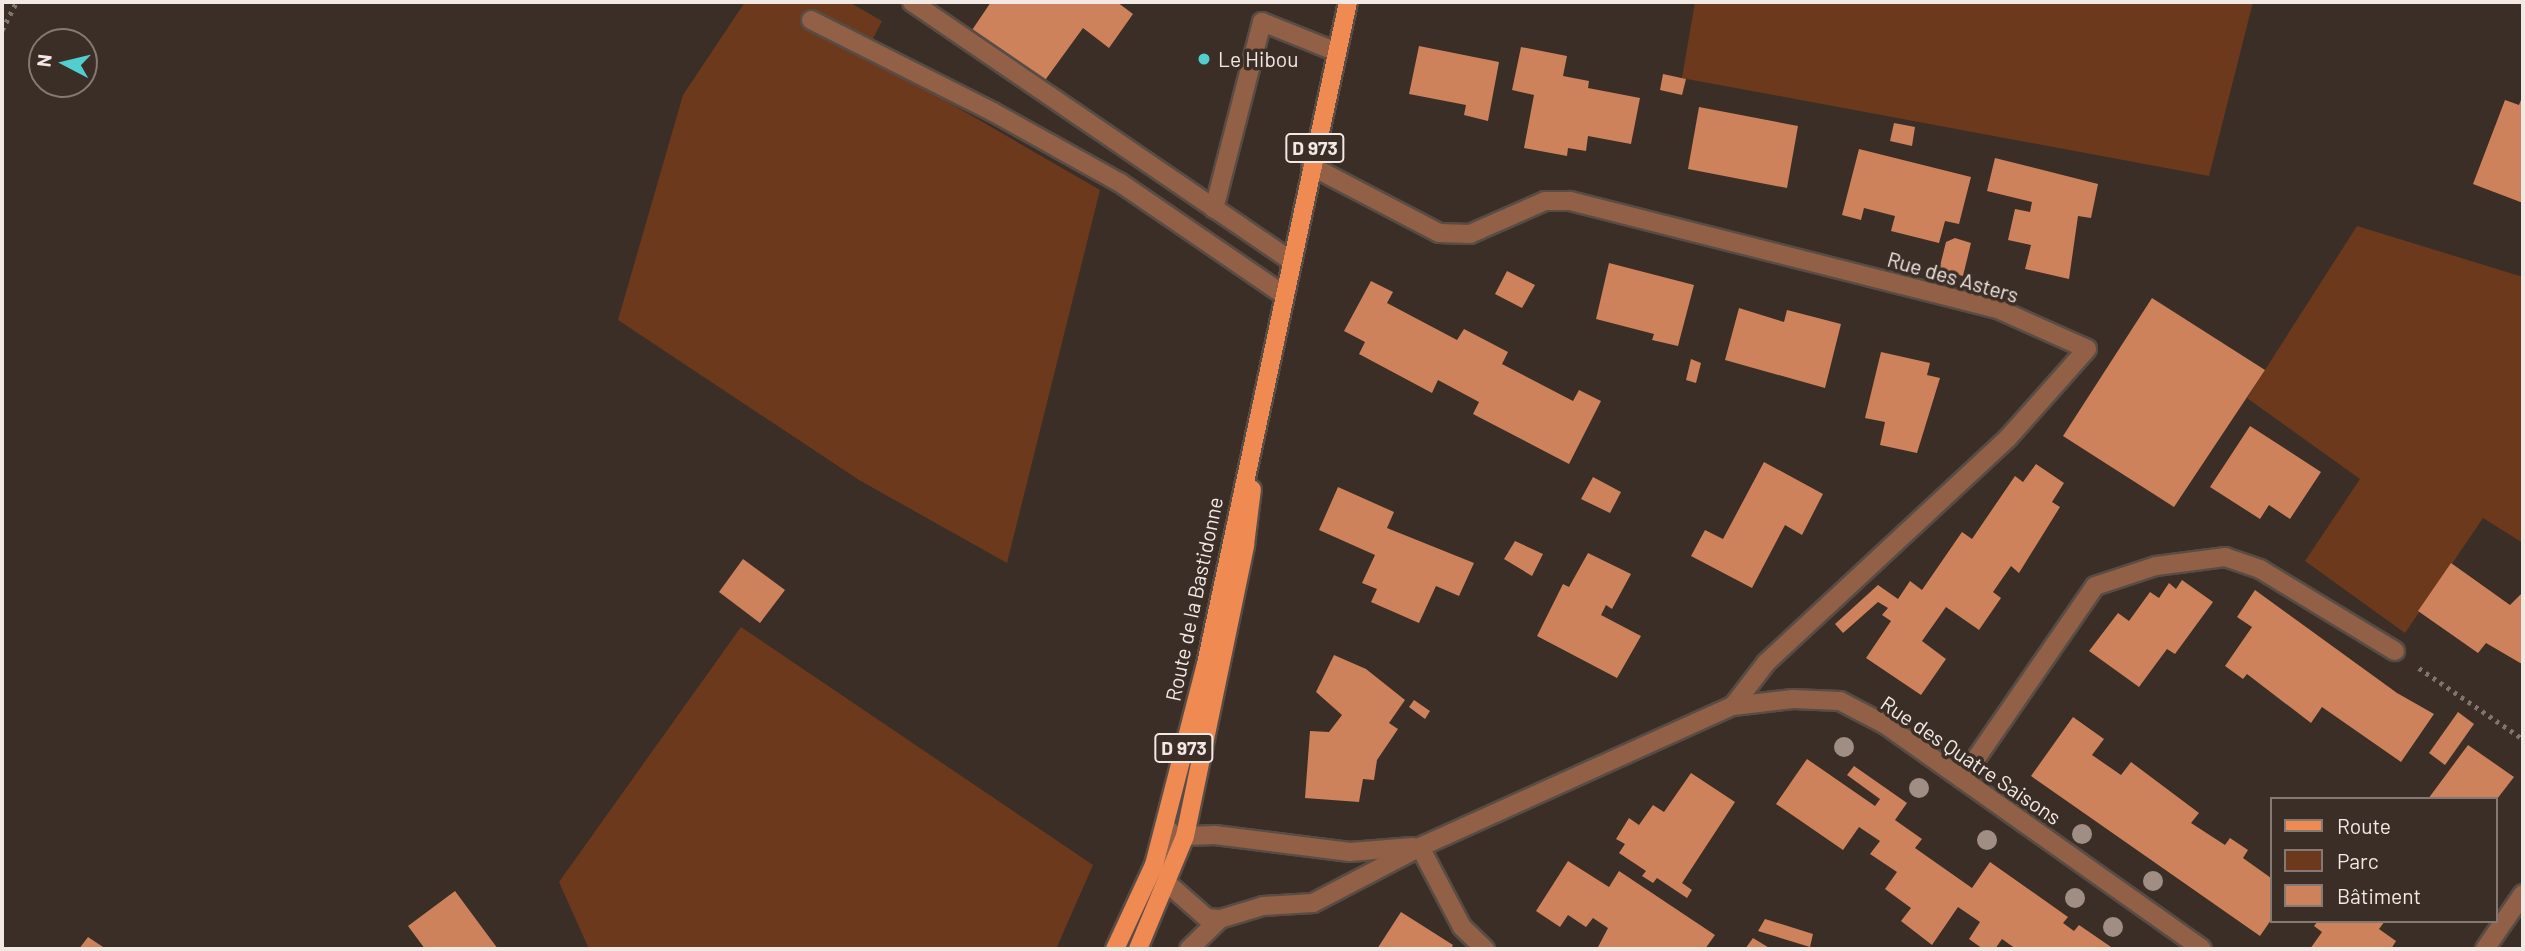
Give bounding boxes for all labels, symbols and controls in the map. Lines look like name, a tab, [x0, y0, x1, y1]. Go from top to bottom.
north arrow	[28, 28, 98, 98]
place label: Le Hibou	[1218, 46, 1298, 72]
marker: Le Hibou	[1196, 51, 1212, 67]
text: N	[31, 53, 56, 68]
road number: D 973	[1285, 132, 1345, 164]
street label: Rue des Asters	[1884, 246, 2022, 308]
street label: Route de la Bastidonne	[1160, 495, 1228, 703]
street label: Rue des Quatre Saisons	[1876, 690, 2066, 830]
road number: D 973	[1154, 733, 1214, 764]
legend	[2270, 797, 2497, 923]
text: Route	[2337, 813, 2391, 838]
text: Parc	[2337, 848, 2379, 873]
text: Bâtiment	[2337, 883, 2421, 908]

